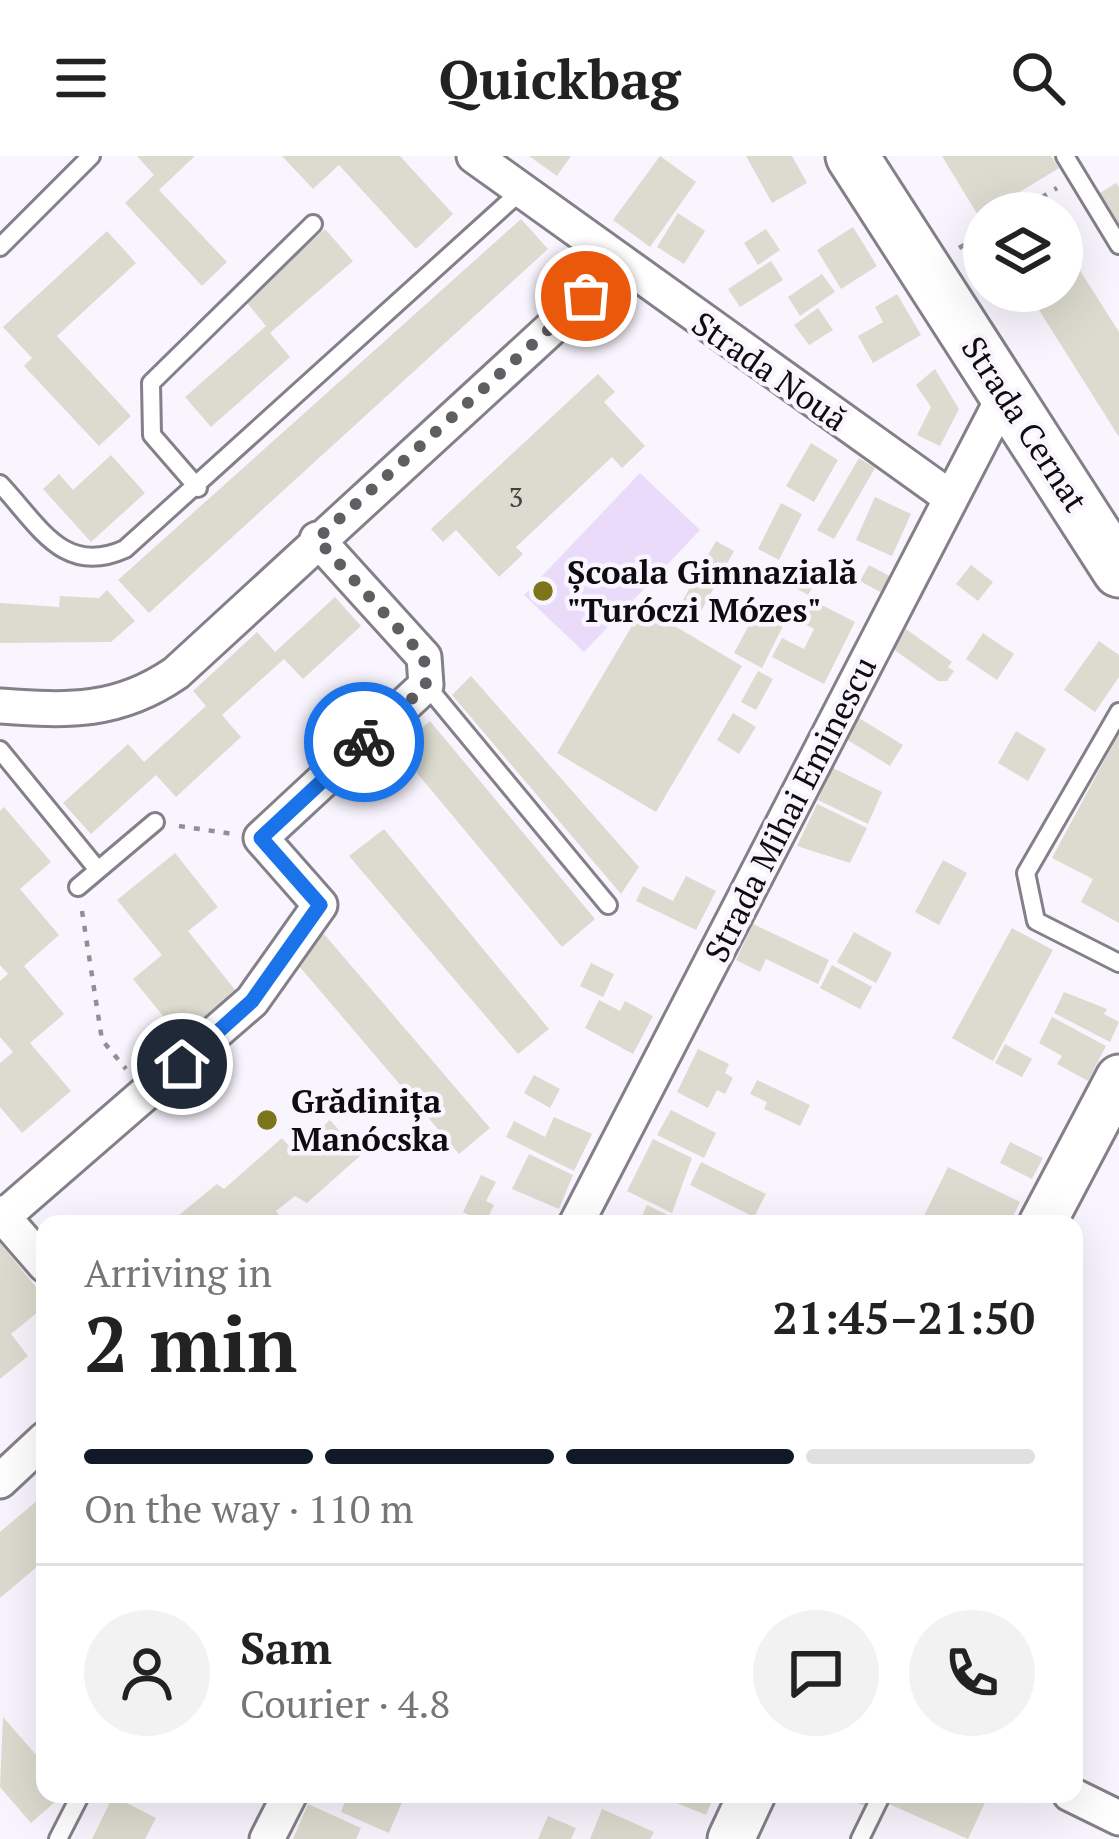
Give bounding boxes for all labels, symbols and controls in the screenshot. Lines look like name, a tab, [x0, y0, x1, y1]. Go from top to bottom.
text: Quickbag	[438, 43, 681, 114]
icon: menu	[48, 45, 114, 111]
icon: search	[1005, 45, 1071, 111]
map controls	[963, 192, 1083, 312]
button: layers	[963, 192, 1083, 312]
pin	[535, 245, 637, 347]
icon: bag	[553, 263, 619, 329]
street label: Strada Nouă	[684, 301, 856, 440]
street label: Strada Cernat	[953, 328, 1098, 520]
house number: 3	[509, 479, 523, 515]
place label: Școala Gimnazială "Turóczi Mózes"	[567, 550, 857, 631]
marker: Școala Gimnazială "Turóczi Mózes"	[530, 578, 556, 604]
street label: Strada Mihai Eminescu	[694, 649, 885, 969]
courier	[304, 682, 424, 802]
icon: bike	[331, 709, 397, 775]
pin	[131, 1013, 233, 1115]
icon: home	[149, 1031, 215, 1097]
place label: Grădinița Manócska	[291, 1079, 449, 1160]
marker: Grădinița Manócska	[254, 1107, 280, 1133]
text: Arriving in	[84, 1246, 272, 1298]
text: 21:45–21:50	[773, 1287, 1035, 1347]
text: 2 min	[84, 1291, 297, 1394]
text: On the way · 110 m	[84, 1482, 414, 1534]
button: person	[84, 1610, 210, 1736]
button: chat	[753, 1610, 879, 1736]
button: phone	[909, 1610, 1035, 1736]
text: Sam	[240, 1617, 332, 1677]
text: Courier · 4.8	[240, 1677, 450, 1729]

